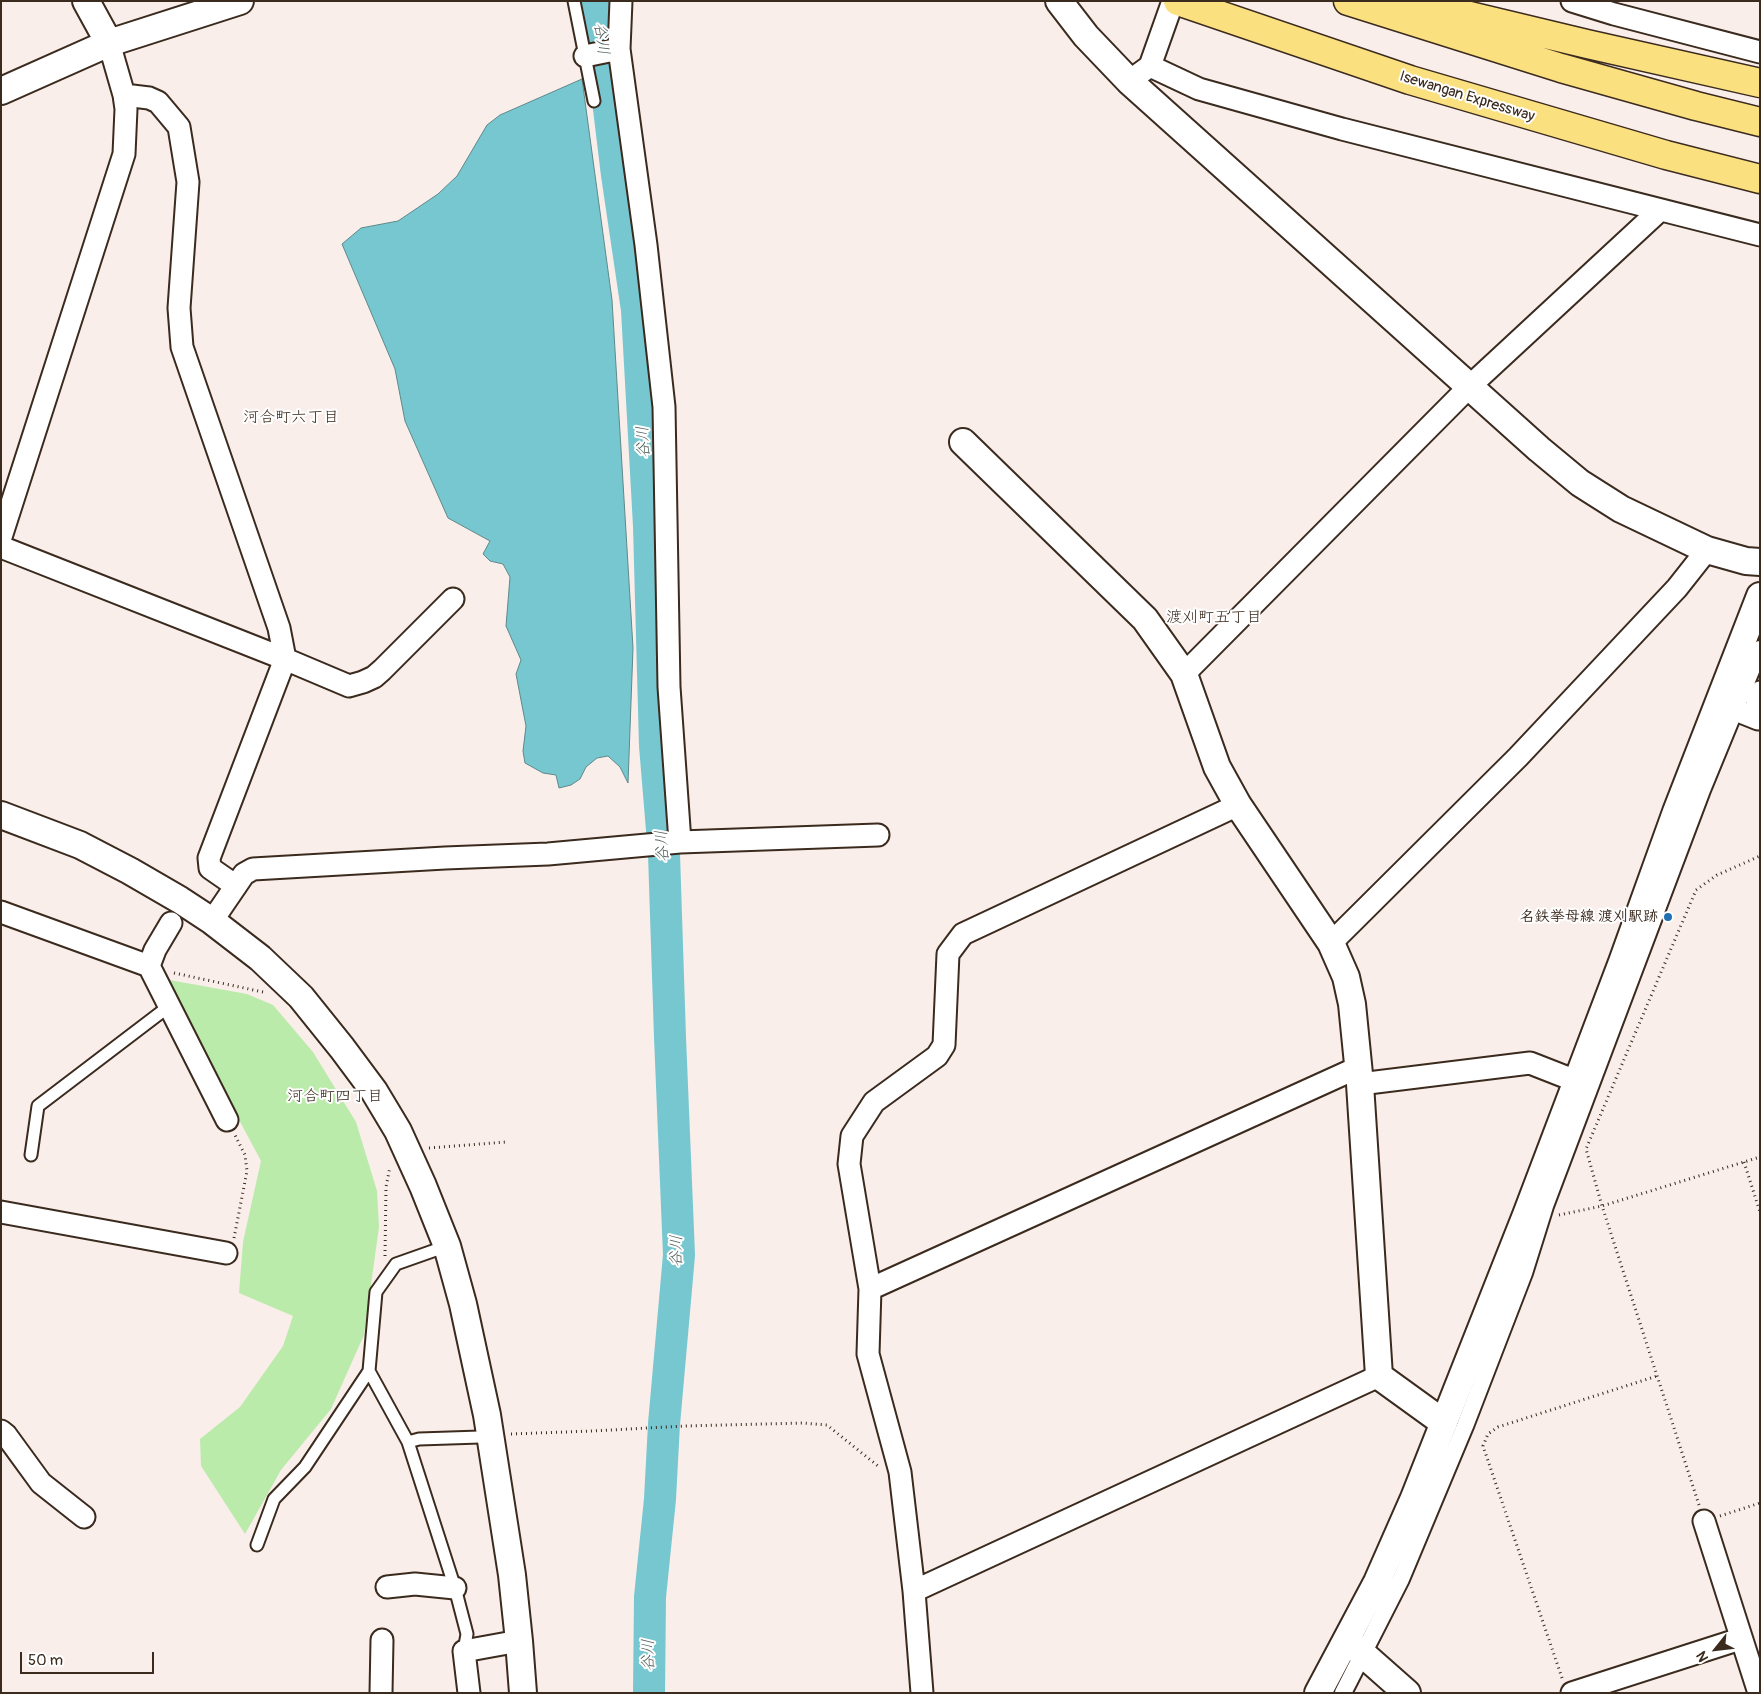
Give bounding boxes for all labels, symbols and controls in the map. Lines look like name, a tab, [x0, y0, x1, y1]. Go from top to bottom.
water label: 谷川	[590, 22, 612, 56]
street label: Isewangan Expressway	[1397, 68, 1537, 126]
district label: 河合町六丁目	[243, 408, 339, 428]
water label: 谷川	[634, 426, 654, 458]
district label: 渡刈町五丁目	[1166, 608, 1262, 628]
water label: 谷川	[652, 829, 674, 863]
place label: 名鉄挙母線 渡刈駅跡	[1520, 908, 1658, 926]
marker: 名鉄挙母線 渡刈駅跡	[1662, 911, 1674, 923]
district label: 河合町四丁目	[287, 1087, 383, 1107]
water label: 谷川	[667, 1235, 687, 1267]
north arrow	[1691, 1624, 1741, 1674]
water label: 谷川	[639, 1639, 659, 1671]
scale bar	[22, 1642, 156, 1674]
text: N	[1693, 1648, 1712, 1665]
text: 50 m	[28, 1651, 63, 1670]

